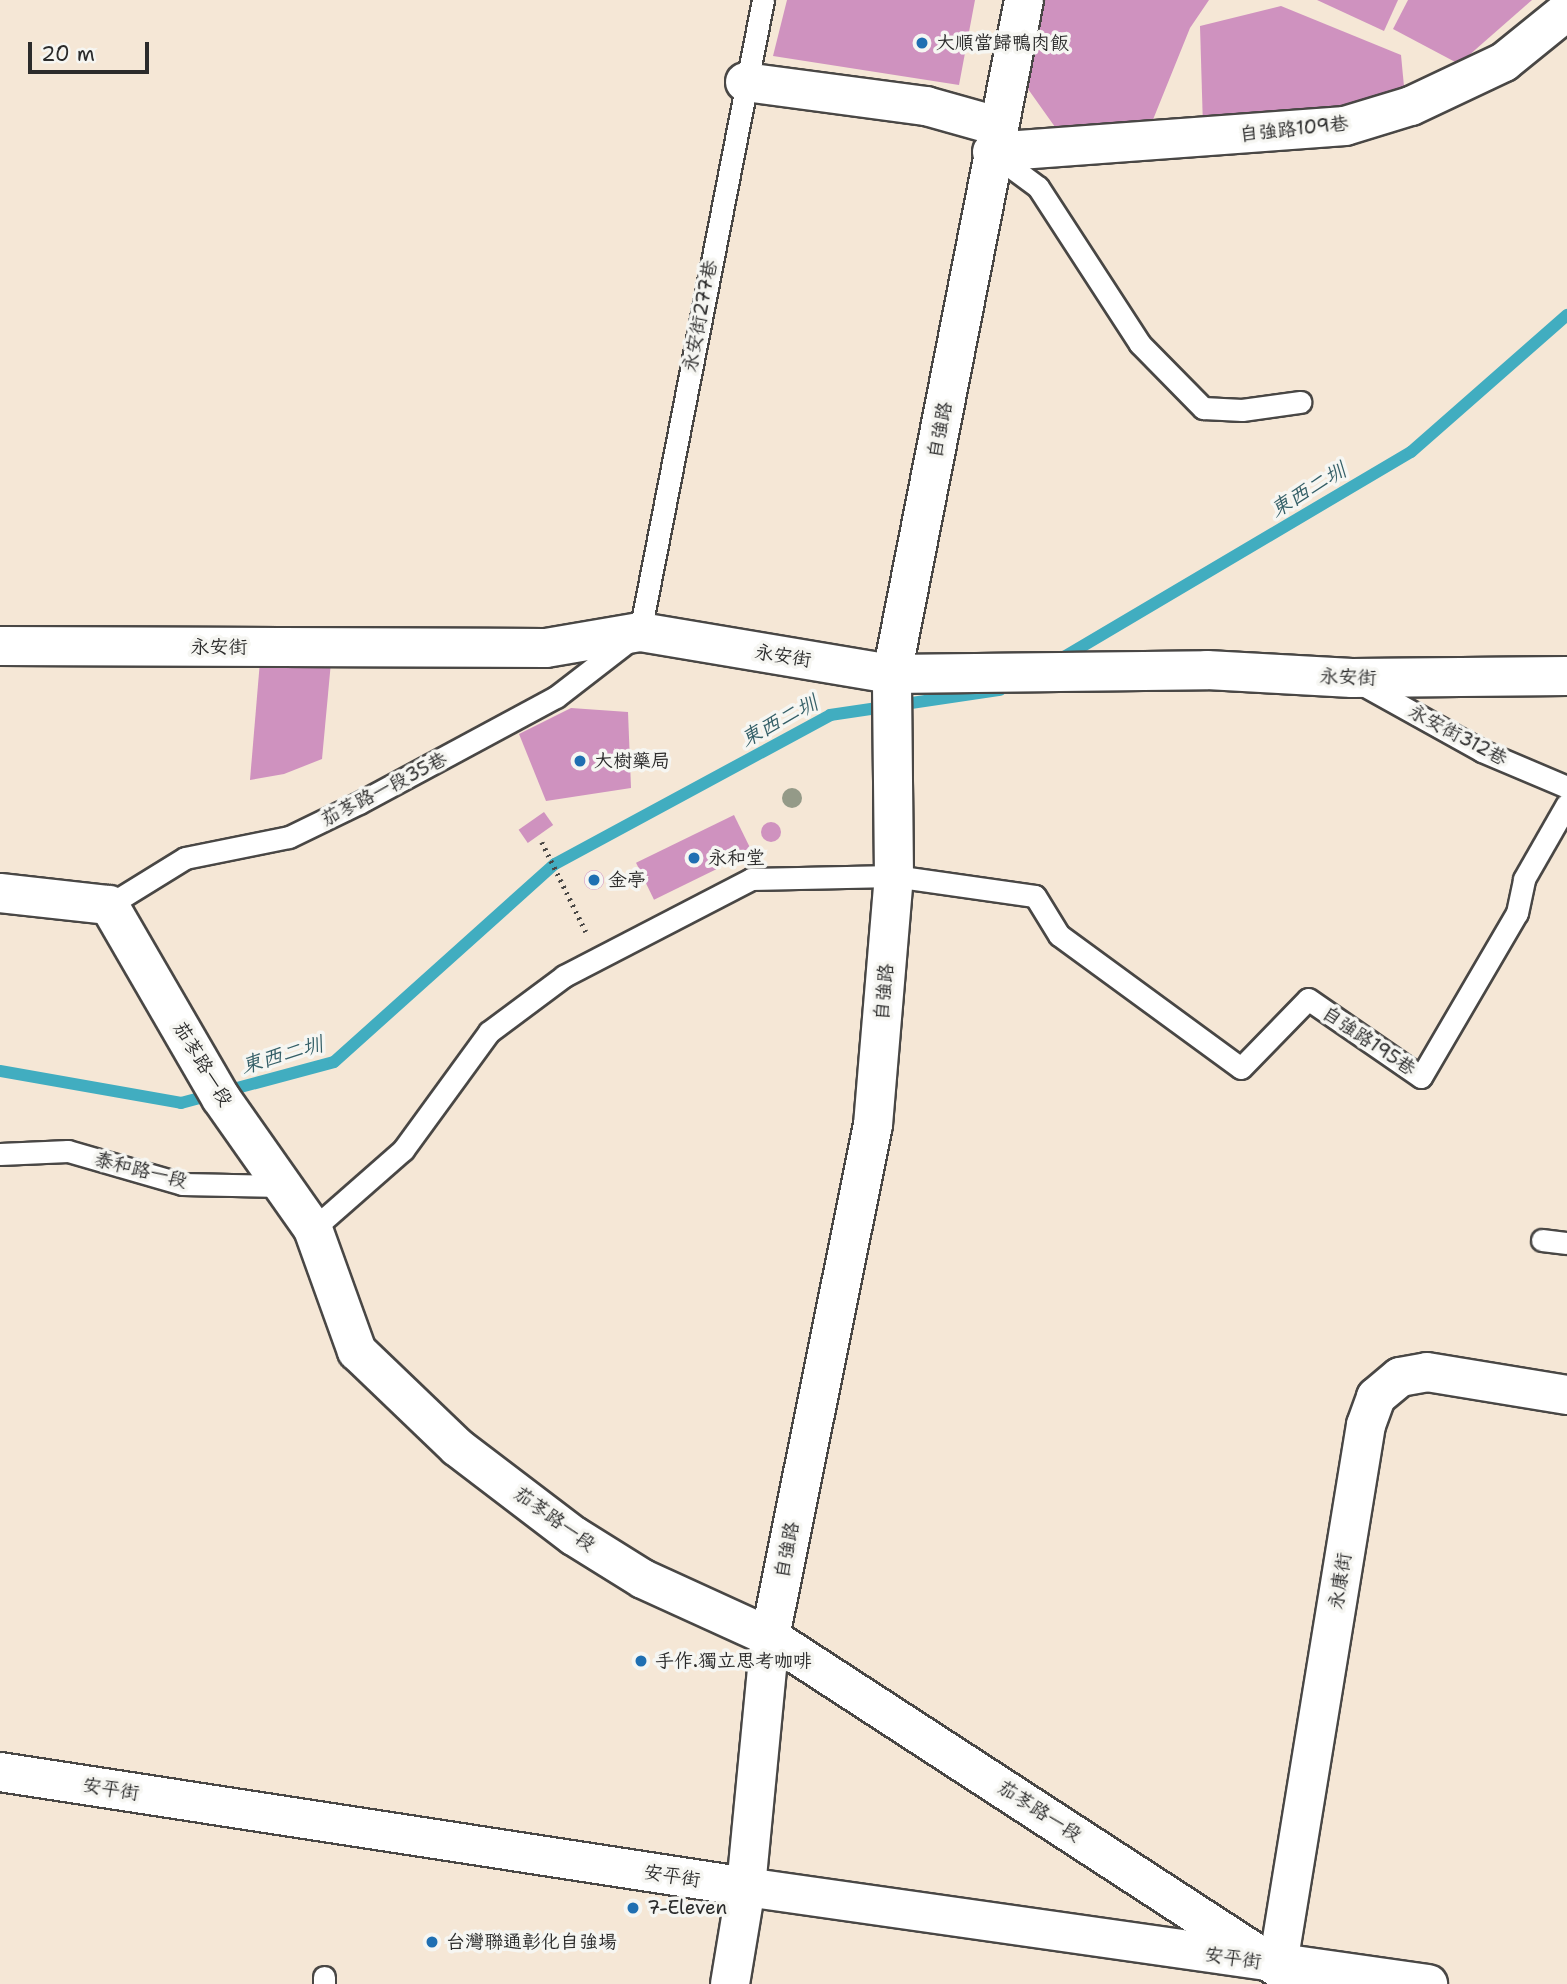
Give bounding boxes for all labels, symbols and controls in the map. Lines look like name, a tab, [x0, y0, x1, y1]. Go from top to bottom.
scale bar	[32, 28, 152, 72]
place label: 大順當歸鴨肉飯	[936, 32, 1069, 54]
marker: 大順當歸鴨肉飯	[914, 35, 930, 51]
text: 20 m	[41, 40, 95, 68]
street label: 自強路109巷	[1238, 112, 1350, 146]
street label: 永安街277巷	[678, 258, 722, 374]
street label: 自強路	[923, 400, 957, 460]
water label: 東西二圳	[1266, 458, 1350, 522]
street label: 永安街	[191, 636, 247, 658]
street label: 永安街	[753, 640, 813, 672]
street label: 永安街	[1319, 665, 1377, 689]
water label: 東西二圳	[736, 690, 822, 752]
street label: 永安街312巷	[1405, 699, 1511, 771]
street label: 茄苳路一段35巷	[317, 747, 451, 831]
place label: 大樹藥局	[594, 750, 670, 772]
marker: 大樹藥局	[572, 753, 588, 769]
place label: 永和堂	[708, 847, 765, 869]
marker: 永和堂	[686, 850, 702, 866]
place label: 金亭	[608, 869, 646, 891]
marker: 金亭	[586, 872, 602, 888]
street label: 自強路	[870, 963, 898, 1021]
street label: 自強路195巷	[1318, 1001, 1420, 1081]
street label: 茄苳路一段	[169, 1017, 237, 1111]
water label: 東西二圳	[238, 1031, 326, 1079]
street label: 泰和路一段	[92, 1147, 190, 1193]
street label: 茄苳路一段	[510, 1482, 600, 1556]
street label: 自強路	[770, 1520, 804, 1580]
street label: 永康街	[1324, 1551, 1356, 1611]
place label: 手作.獨立思考咖啡	[655, 1650, 812, 1672]
marker: 手作.獨立思考咖啡	[633, 1653, 649, 1669]
street label: 安平街	[81, 1773, 141, 1805]
street label: 茄苳路一段	[994, 1776, 1086, 1846]
street label: 安平街	[642, 1860, 702, 1892]
place label: 7-Eleven	[647, 1897, 727, 1919]
marker: 7-Eleven	[625, 1900, 641, 1916]
place label: 台灣聯通彰化自強場	[446, 1931, 617, 1953]
marker: 台灣聯通彰化自強場	[424, 1934, 440, 1950]
street label: 安平街	[1203, 1943, 1263, 1973]

